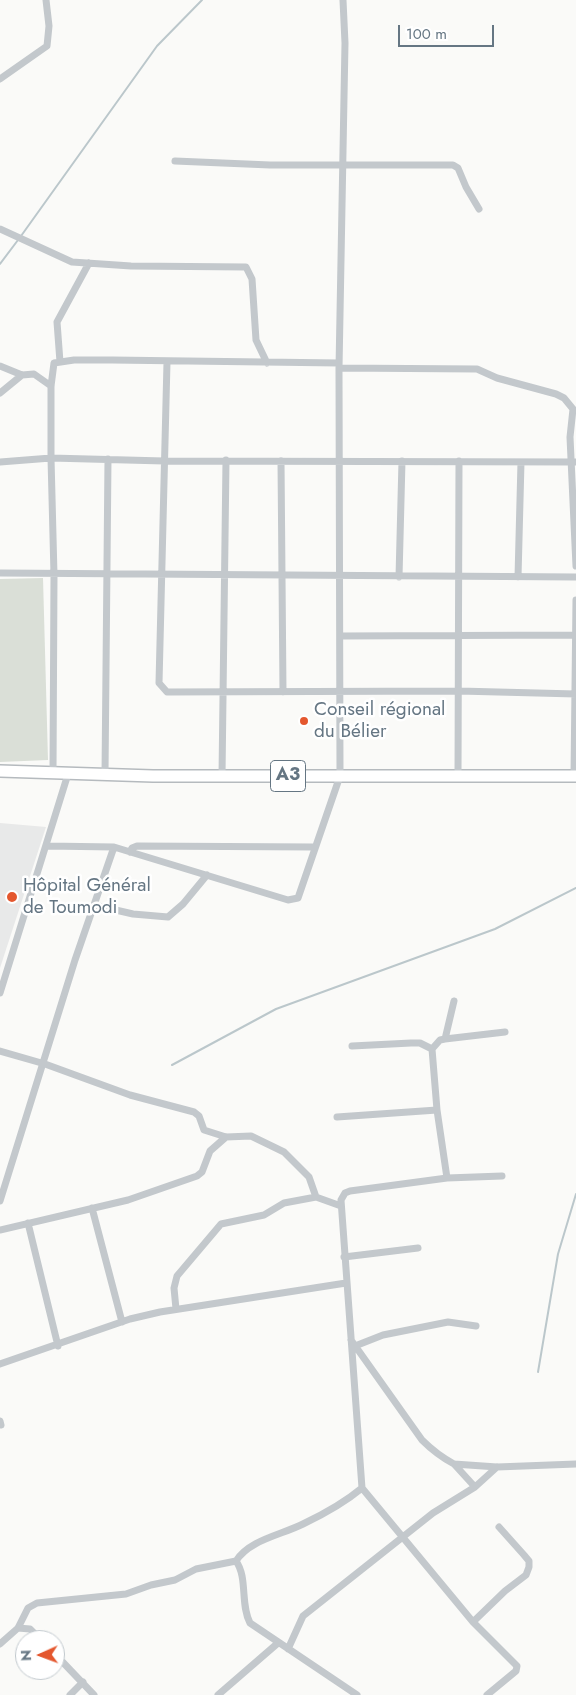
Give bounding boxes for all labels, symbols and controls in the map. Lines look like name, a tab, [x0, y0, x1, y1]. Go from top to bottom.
scale bar	[401, 15, 497, 47]
text: 100 m	[406, 23, 447, 45]
place label: Conseil régional du Bélier	[314, 699, 445, 743]
marker: Conseil régional du Bélier	[298, 715, 310, 727]
road number: A3	[270, 760, 306, 791]
place label: Hôpital Général de Toumodi	[23, 875, 151, 919]
marker: Hôpital Général de Toumodi	[5, 890, 19, 904]
north arrow	[15, 1630, 65, 1680]
text: N	[16, 1650, 36, 1661]

